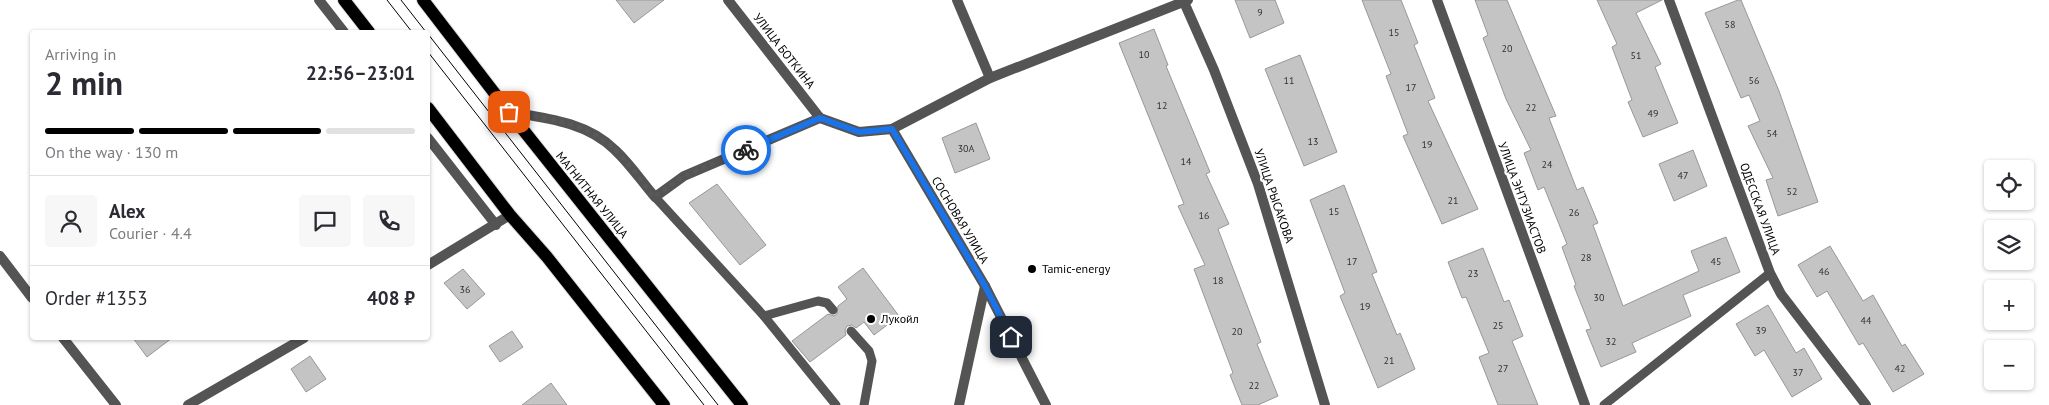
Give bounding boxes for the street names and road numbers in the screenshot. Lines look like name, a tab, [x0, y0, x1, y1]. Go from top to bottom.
street label: УЛИЦА БОТКИНА	[750, 10, 818, 91]
street label: УЛИЦА ЭНТУЗИАСТОВ	[1495, 140, 1550, 256]
street label: УЛИЦА РЫСАКОВА	[1251, 147, 1298, 245]
street label: МАГНИТНАЯ УЛИЦА	[553, 149, 632, 241]
street label: ОДЕССКАЯ УЛИЦА	[1737, 161, 1784, 257]
street label: СОСНОВАЯ УЛИЦА	[929, 174, 992, 266]

